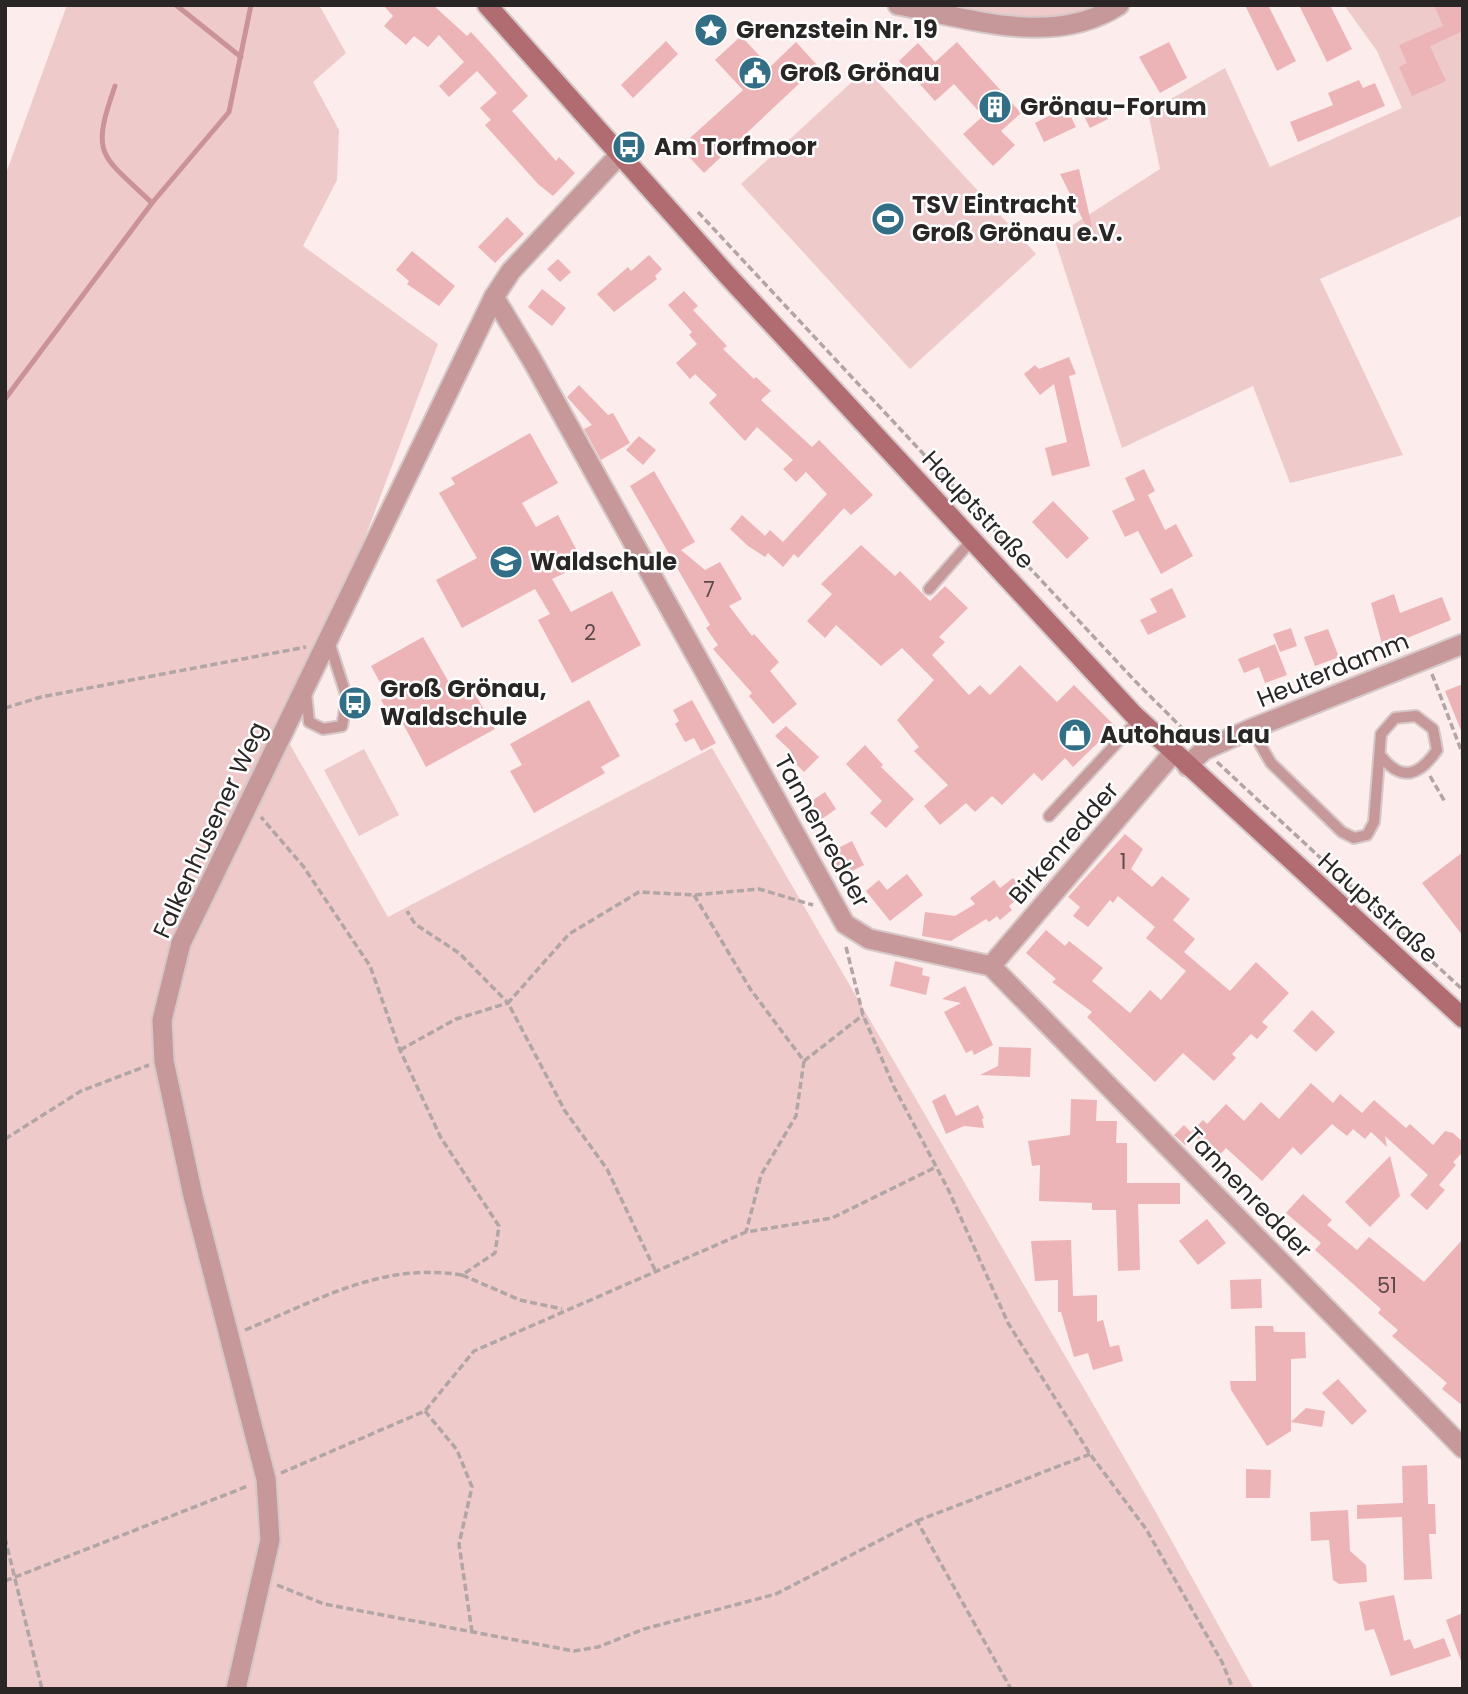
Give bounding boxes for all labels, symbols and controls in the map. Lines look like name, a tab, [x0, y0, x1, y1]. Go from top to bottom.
place icon: Grenzstein Nr. 19	[692, 11, 730, 49]
place label: Grenzstein Nr. 19	[736, 13, 938, 46]
public building icon: Groß Grönau	[736, 54, 774, 92]
place label: Groß Grönau	[780, 56, 940, 89]
building icon: Grönau-Forum	[976, 88, 1014, 126]
place label: Grönau-Forum	[1020, 90, 1207, 123]
bus stop icon: Am Torfmoor	[610, 128, 648, 166]
place label: Am Torfmoor	[654, 130, 817, 163]
place label: TSV Eintracht Groß Grönau e.V.	[912, 188, 1123, 249]
sports icon: TSV Eintracht Groß Grönau e.V.	[869, 200, 907, 238]
street label: Hauptstraße	[915, 443, 1042, 576]
school or university icon: Waldschule	[487, 543, 525, 581]
place label: Waldschule	[530, 545, 677, 578]
house number: 7	[703, 575, 715, 604]
house number: 2	[584, 618, 596, 647]
street label: Heuterdamm	[1252, 624, 1414, 715]
place label: Groß Grönau, Waldschule	[380, 672, 547, 733]
bus stop icon: Groß Grönau, Waldschule	[336, 684, 374, 722]
street label: Falkenhusener Weg	[145, 716, 274, 943]
shop icon: Autohaus Lau	[1056, 716, 1094, 754]
place label: Autohaus Lau	[1100, 718, 1270, 751]
street label: Tannenredder	[767, 748, 878, 913]
street label: Birkenredder	[1001, 774, 1126, 911]
street label: Hauptstraße	[1311, 845, 1445, 970]
house number: 1	[1120, 847, 1126, 876]
street label: Tannenredder	[1177, 1120, 1319, 1265]
house number: 51	[1377, 1271, 1397, 1300]

